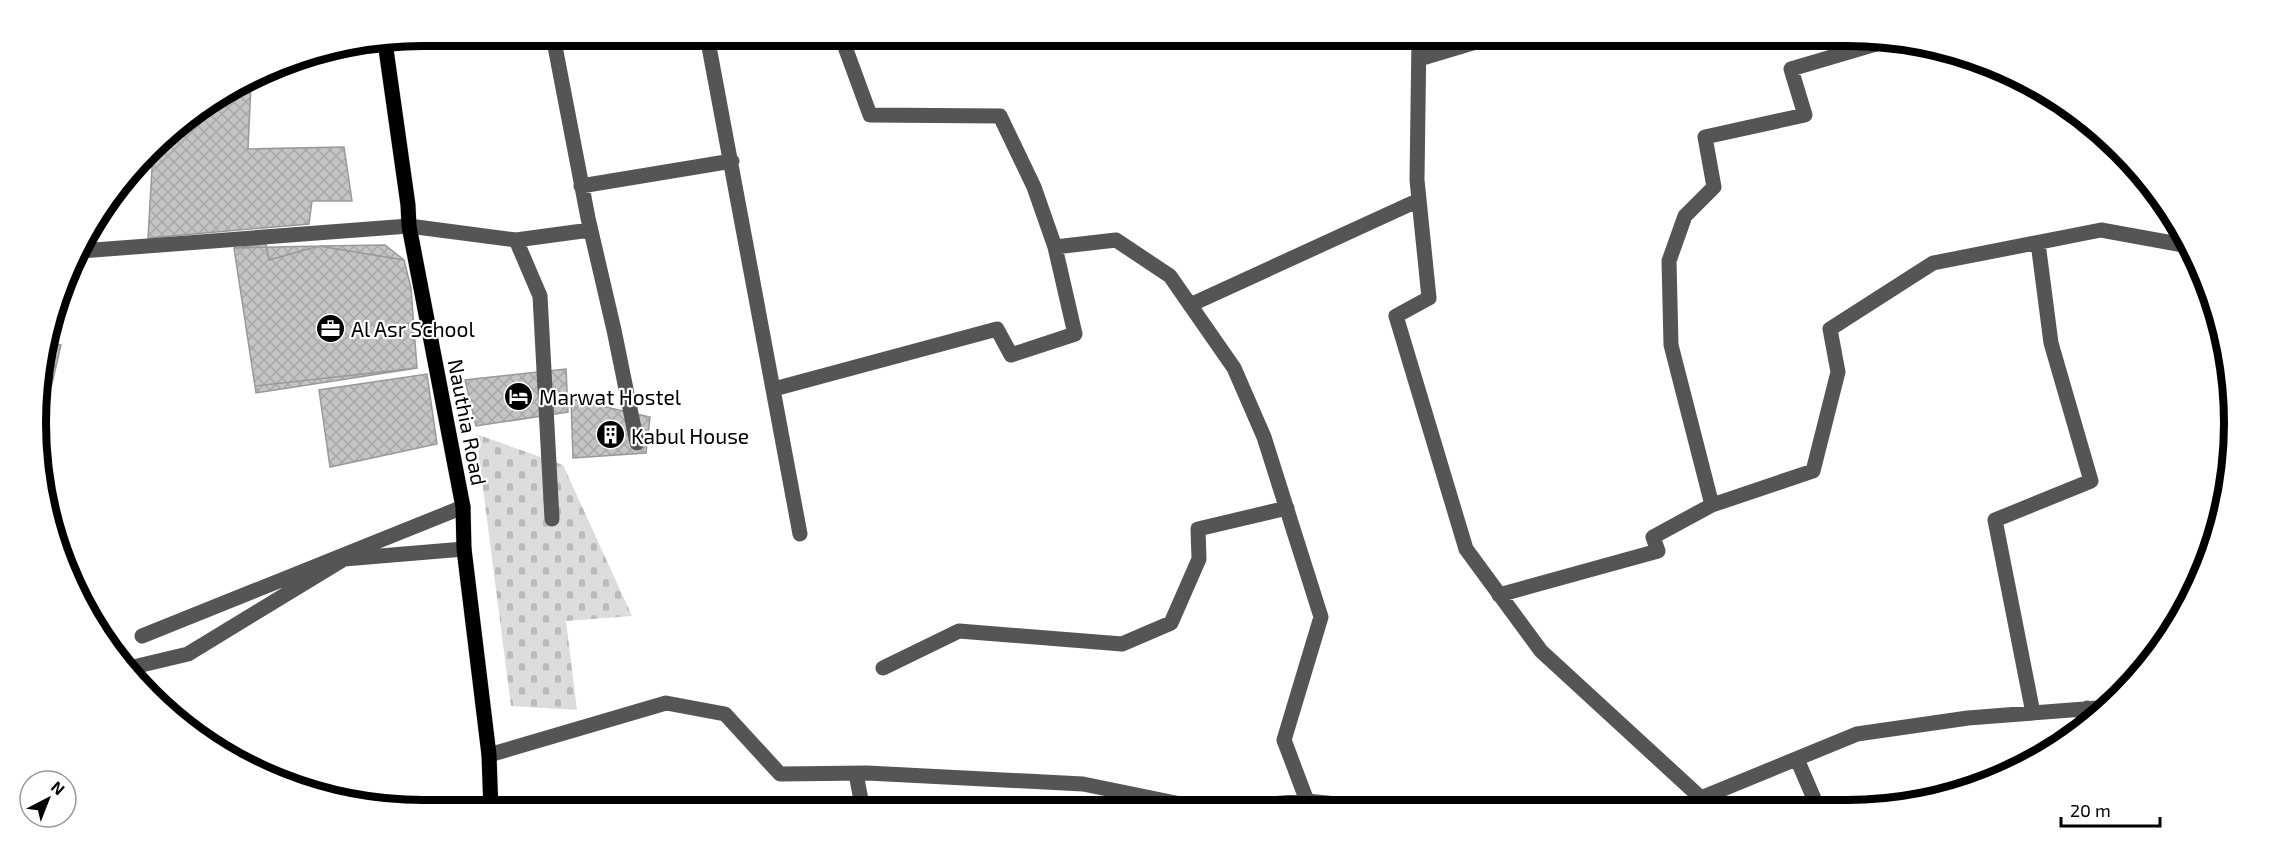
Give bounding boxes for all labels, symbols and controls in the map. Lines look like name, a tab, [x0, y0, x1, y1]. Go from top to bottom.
office icon: Al Asr School	[314, 312, 346, 344]
place label: Al Asr School	[351, 316, 475, 341]
street label: Nauthia Road	[443, 357, 493, 487]
hotel icon: Marwat Hostel	[502, 380, 534, 412]
place label: Marwat Hostel	[539, 384, 682, 409]
building icon: Kabul House	[594, 419, 626, 451]
place label: Kabul House	[631, 423, 749, 448]
north arrow	[18, 769, 78, 829]
text: N	[48, 777, 69, 798]
scale bar	[2061, 790, 2160, 828]
text: 20 m	[2070, 799, 2111, 821]

